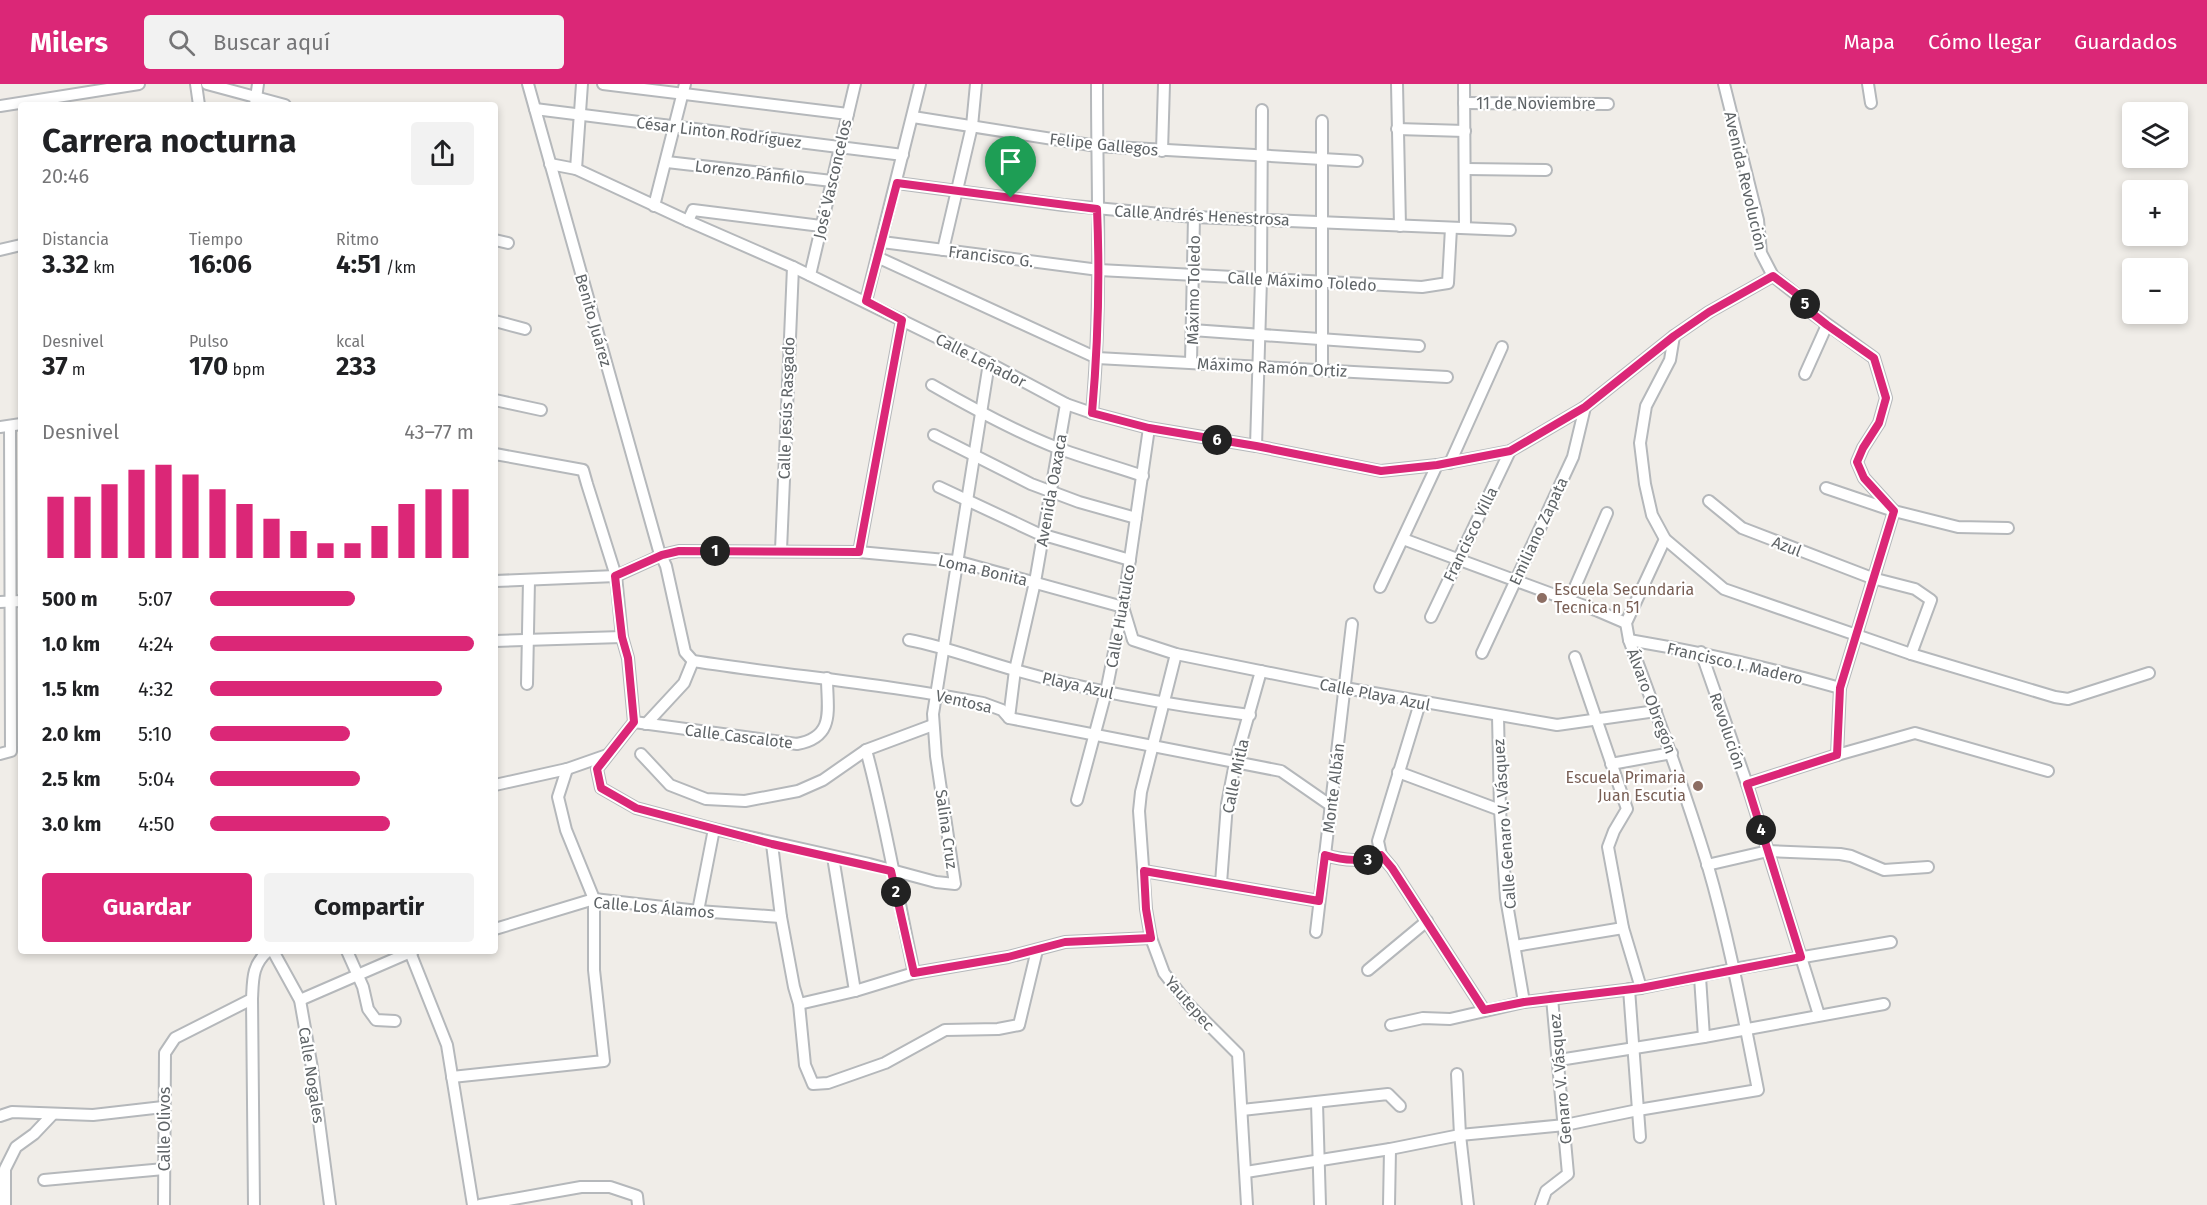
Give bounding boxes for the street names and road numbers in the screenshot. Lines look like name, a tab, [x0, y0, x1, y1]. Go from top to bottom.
street label: 11 de Noviembre	[1476, 94, 1596, 113]
street label: Avenida Revolución	[1720, 110, 1771, 253]
street label: César Linton Rodríguez	[635, 113, 803, 152]
street label: José Vasconcelos	[809, 117, 856, 241]
street label: Felipe Gallegos	[1049, 129, 1159, 160]
street label: Lorenzo Pánfilo	[694, 156, 806, 189]
street label: Calle Andrés Henestrosa	[1114, 201, 1290, 230]
street label: Máximo Toledo	[1183, 235, 1204, 345]
street label: Francisco G.	[947, 242, 1035, 271]
street label: Calle Máximo Toledo	[1227, 268, 1377, 295]
street label: Benito Juárez	[571, 272, 616, 369]
street label: Calle Leñador	[932, 329, 1030, 392]
street label: Calle Jesús Rasgado	[775, 336, 798, 480]
street label: Máximo Ramón Ortiz	[1197, 354, 1347, 381]
street label: Avenida Oaxaca	[1032, 432, 1071, 548]
street label: Emiliano Zapata	[1505, 474, 1572, 588]
street label: Francisco Villa	[1439, 484, 1502, 585]
street label: Azul	[1769, 532, 1805, 561]
street label: Loma Bonita	[936, 551, 1029, 590]
street label: Calle Huatulco	[1102, 563, 1139, 669]
street label: Francisco I. Madero	[1665, 639, 1805, 688]
street label: Álvaro Obregón	[1623, 646, 1681, 756]
street label: Playa Azul	[1040, 668, 1116, 703]
street label: Calle Playa Azul	[1318, 674, 1432, 715]
street label: Ventosa	[934, 686, 994, 717]
street label: Revolución	[1705, 690, 1750, 772]
street label: Calle Cascalote	[684, 720, 794, 753]
street label: Calle Mitla	[1218, 737, 1253, 815]
street label: Calle Genaro V. Vásquez	[1489, 738, 1520, 910]
street label: Monte Albán	[1319, 742, 1348, 834]
street label: Salina Cruz	[932, 788, 961, 870]
street label: Calle Los Álamos	[593, 892, 715, 922]
street label: Yautepec	[1161, 972, 1219, 1035]
street label: Genaro V. Vásquez	[1545, 1013, 1576, 1145]
street label: Calle Nogales	[295, 1026, 328, 1125]
street label: Calle Olivos	[155, 1087, 174, 1171]

